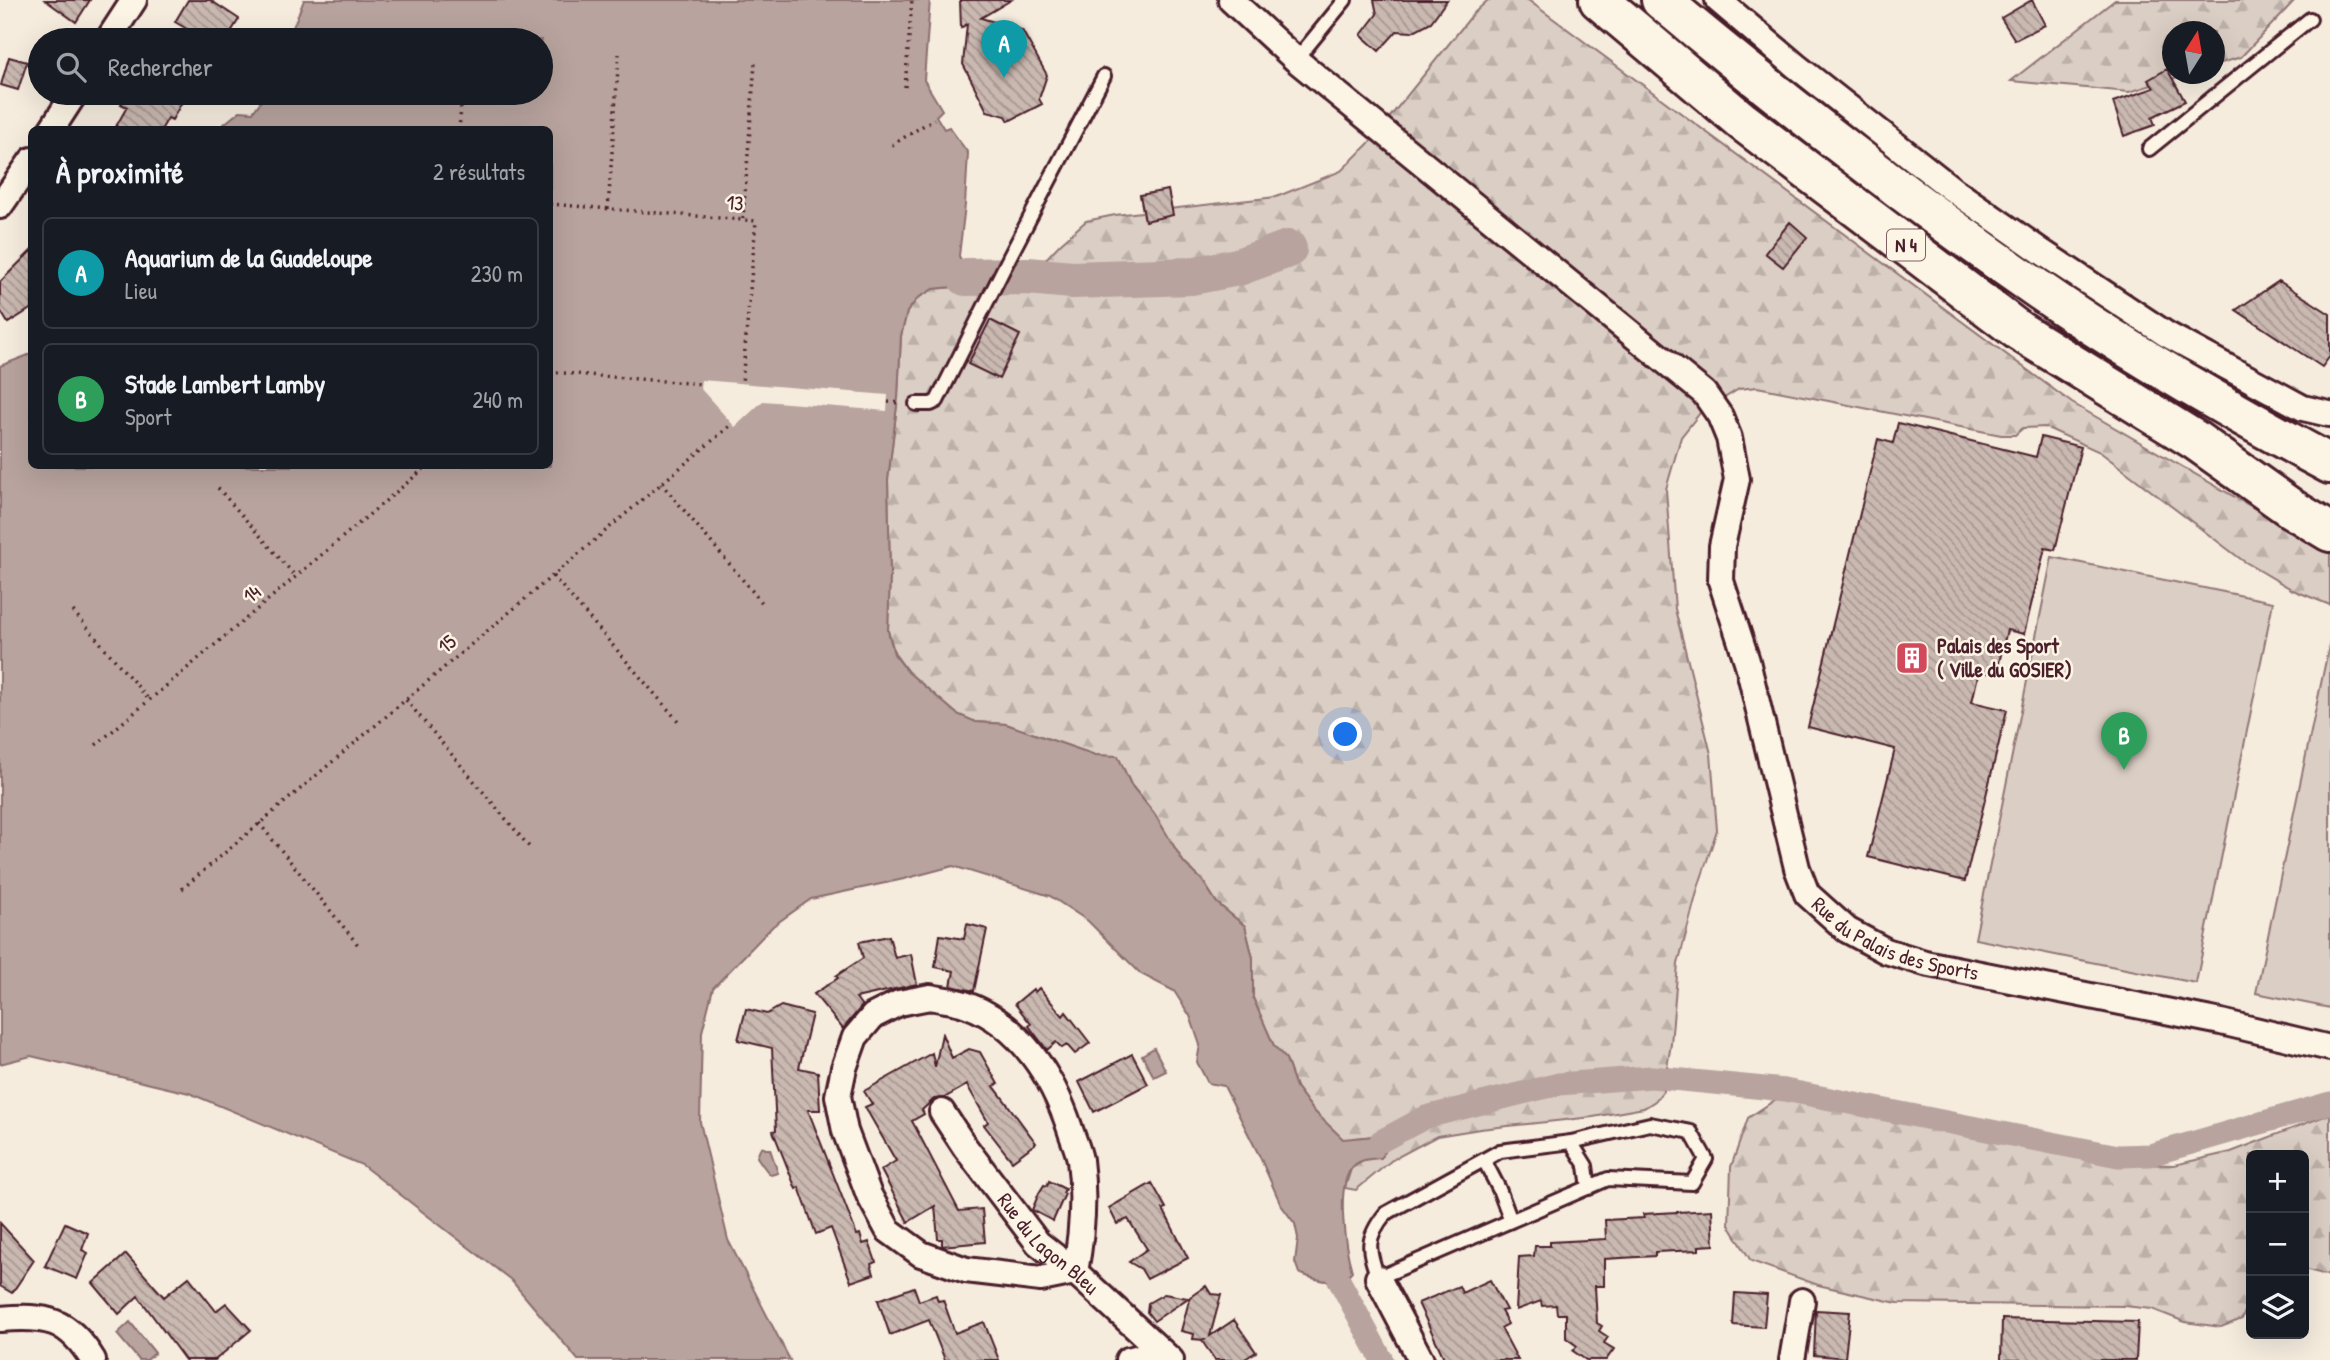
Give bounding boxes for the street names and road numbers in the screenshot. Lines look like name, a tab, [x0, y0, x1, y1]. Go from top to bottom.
street label: 13	[725, 187, 745, 218]
road number: N 4	[1887, 230, 1925, 260]
street label: 14	[236, 577, 267, 610]
street label: 15	[431, 627, 462, 660]
street label: Rue du Palais des Sports	[1805, 890, 1981, 987]
street label: Rue du Lagon Bleu	[991, 1187, 1106, 1301]

